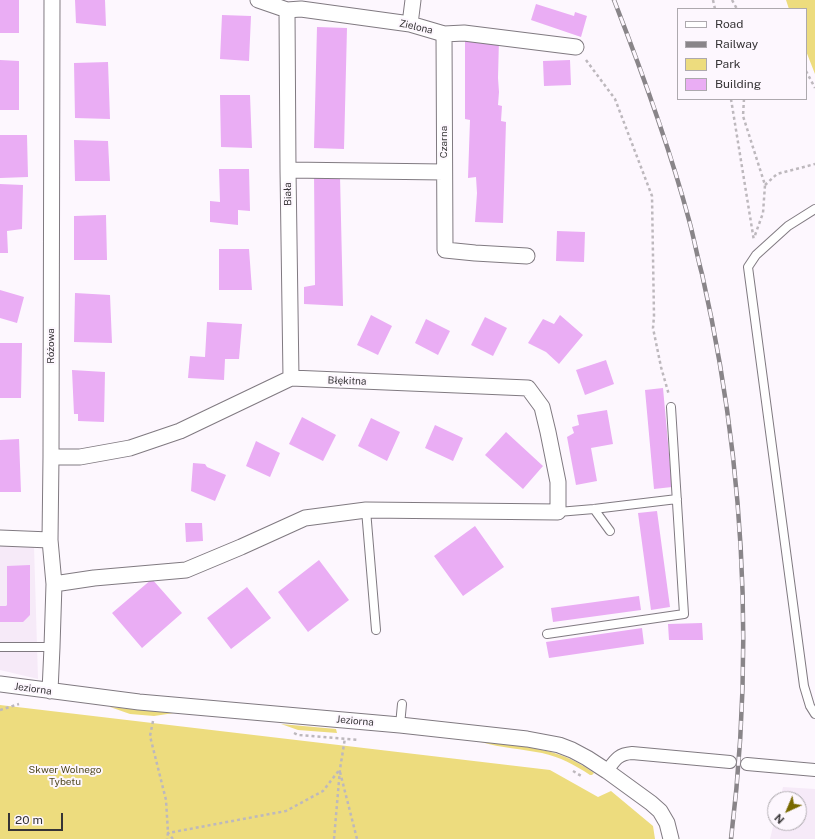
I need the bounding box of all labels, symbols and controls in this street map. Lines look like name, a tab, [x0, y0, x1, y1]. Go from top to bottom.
legend	[677, 8, 807, 100]
street label: Zielona	[398, 17, 434, 37]
text: Road	[715, 17, 743, 31]
text: Railway	[715, 37, 758, 51]
text: Park	[715, 57, 741, 71]
text: Building	[715, 77, 761, 91]
street label: Czarna	[438, 126, 450, 158]
street label: Biała	[282, 182, 294, 206]
street label: Różowa	[45, 328, 57, 364]
street label: Błękitna	[327, 374, 367, 388]
street label: Jeziorna	[14, 680, 52, 698]
street label: Jeziorna	[336, 713, 374, 729]
park label: Skwer Wolnego Tybetu	[29, 764, 101, 788]
north arrow	[767, 791, 807, 831]
scale bar	[10, 805, 65, 831]
text: N	[772, 812, 787, 826]
text: 20 m	[15, 813, 43, 827]

